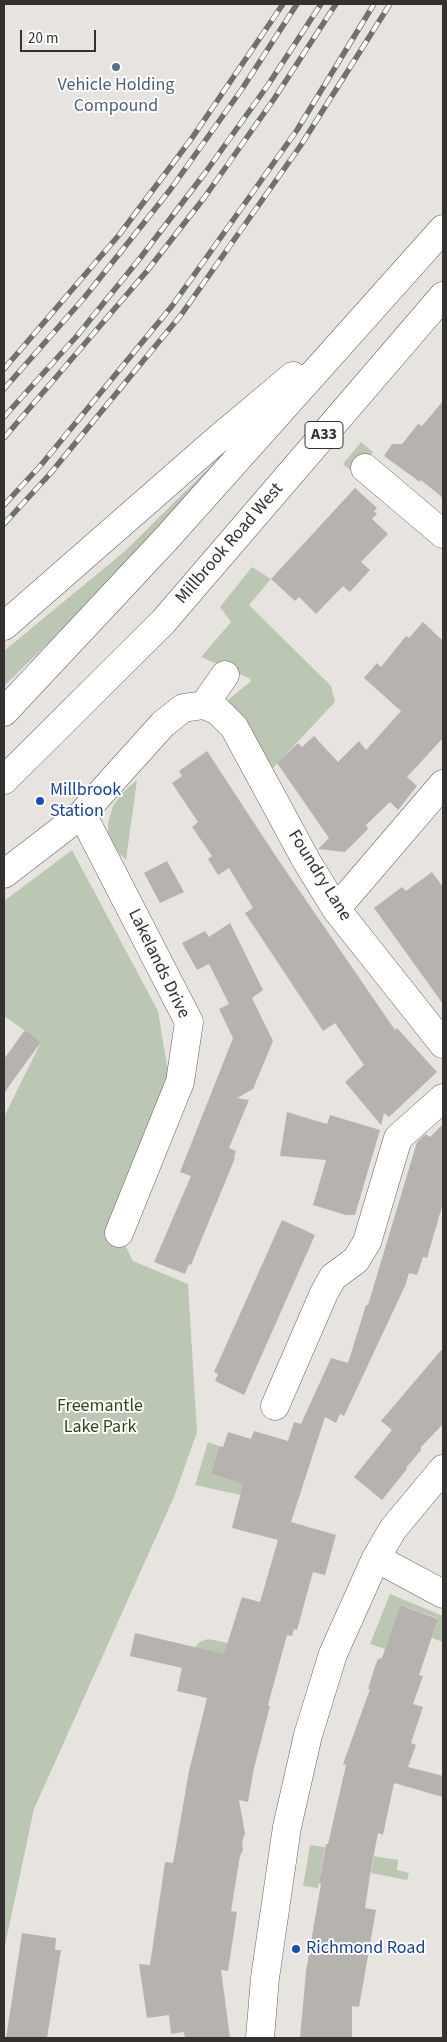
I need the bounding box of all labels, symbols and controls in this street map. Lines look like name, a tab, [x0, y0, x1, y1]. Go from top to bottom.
scale bar	[22, 20, 99, 52]
text: 20 m	[28, 28, 58, 49]
marker: Vehicle Holding Compound	[110, 61, 122, 73]
place label: Vehicle Holding Compound	[58, 75, 174, 118]
road number: A33	[305, 422, 343, 448]
street label: Millbrook Road West	[172, 479, 288, 609]
place label: Millbrook Station	[50, 780, 121, 822]
marker: Millbrook Station	[34, 795, 46, 807]
street label: Foundry Lane	[282, 826, 356, 926]
street label: Lakelands Drive	[122, 906, 194, 1022]
park label: Freemantle Lake Park	[57, 1396, 143, 1438]
place label: Richmond Road	[306, 1938, 425, 1960]
marker: Richmond Road	[290, 1943, 302, 1955]

